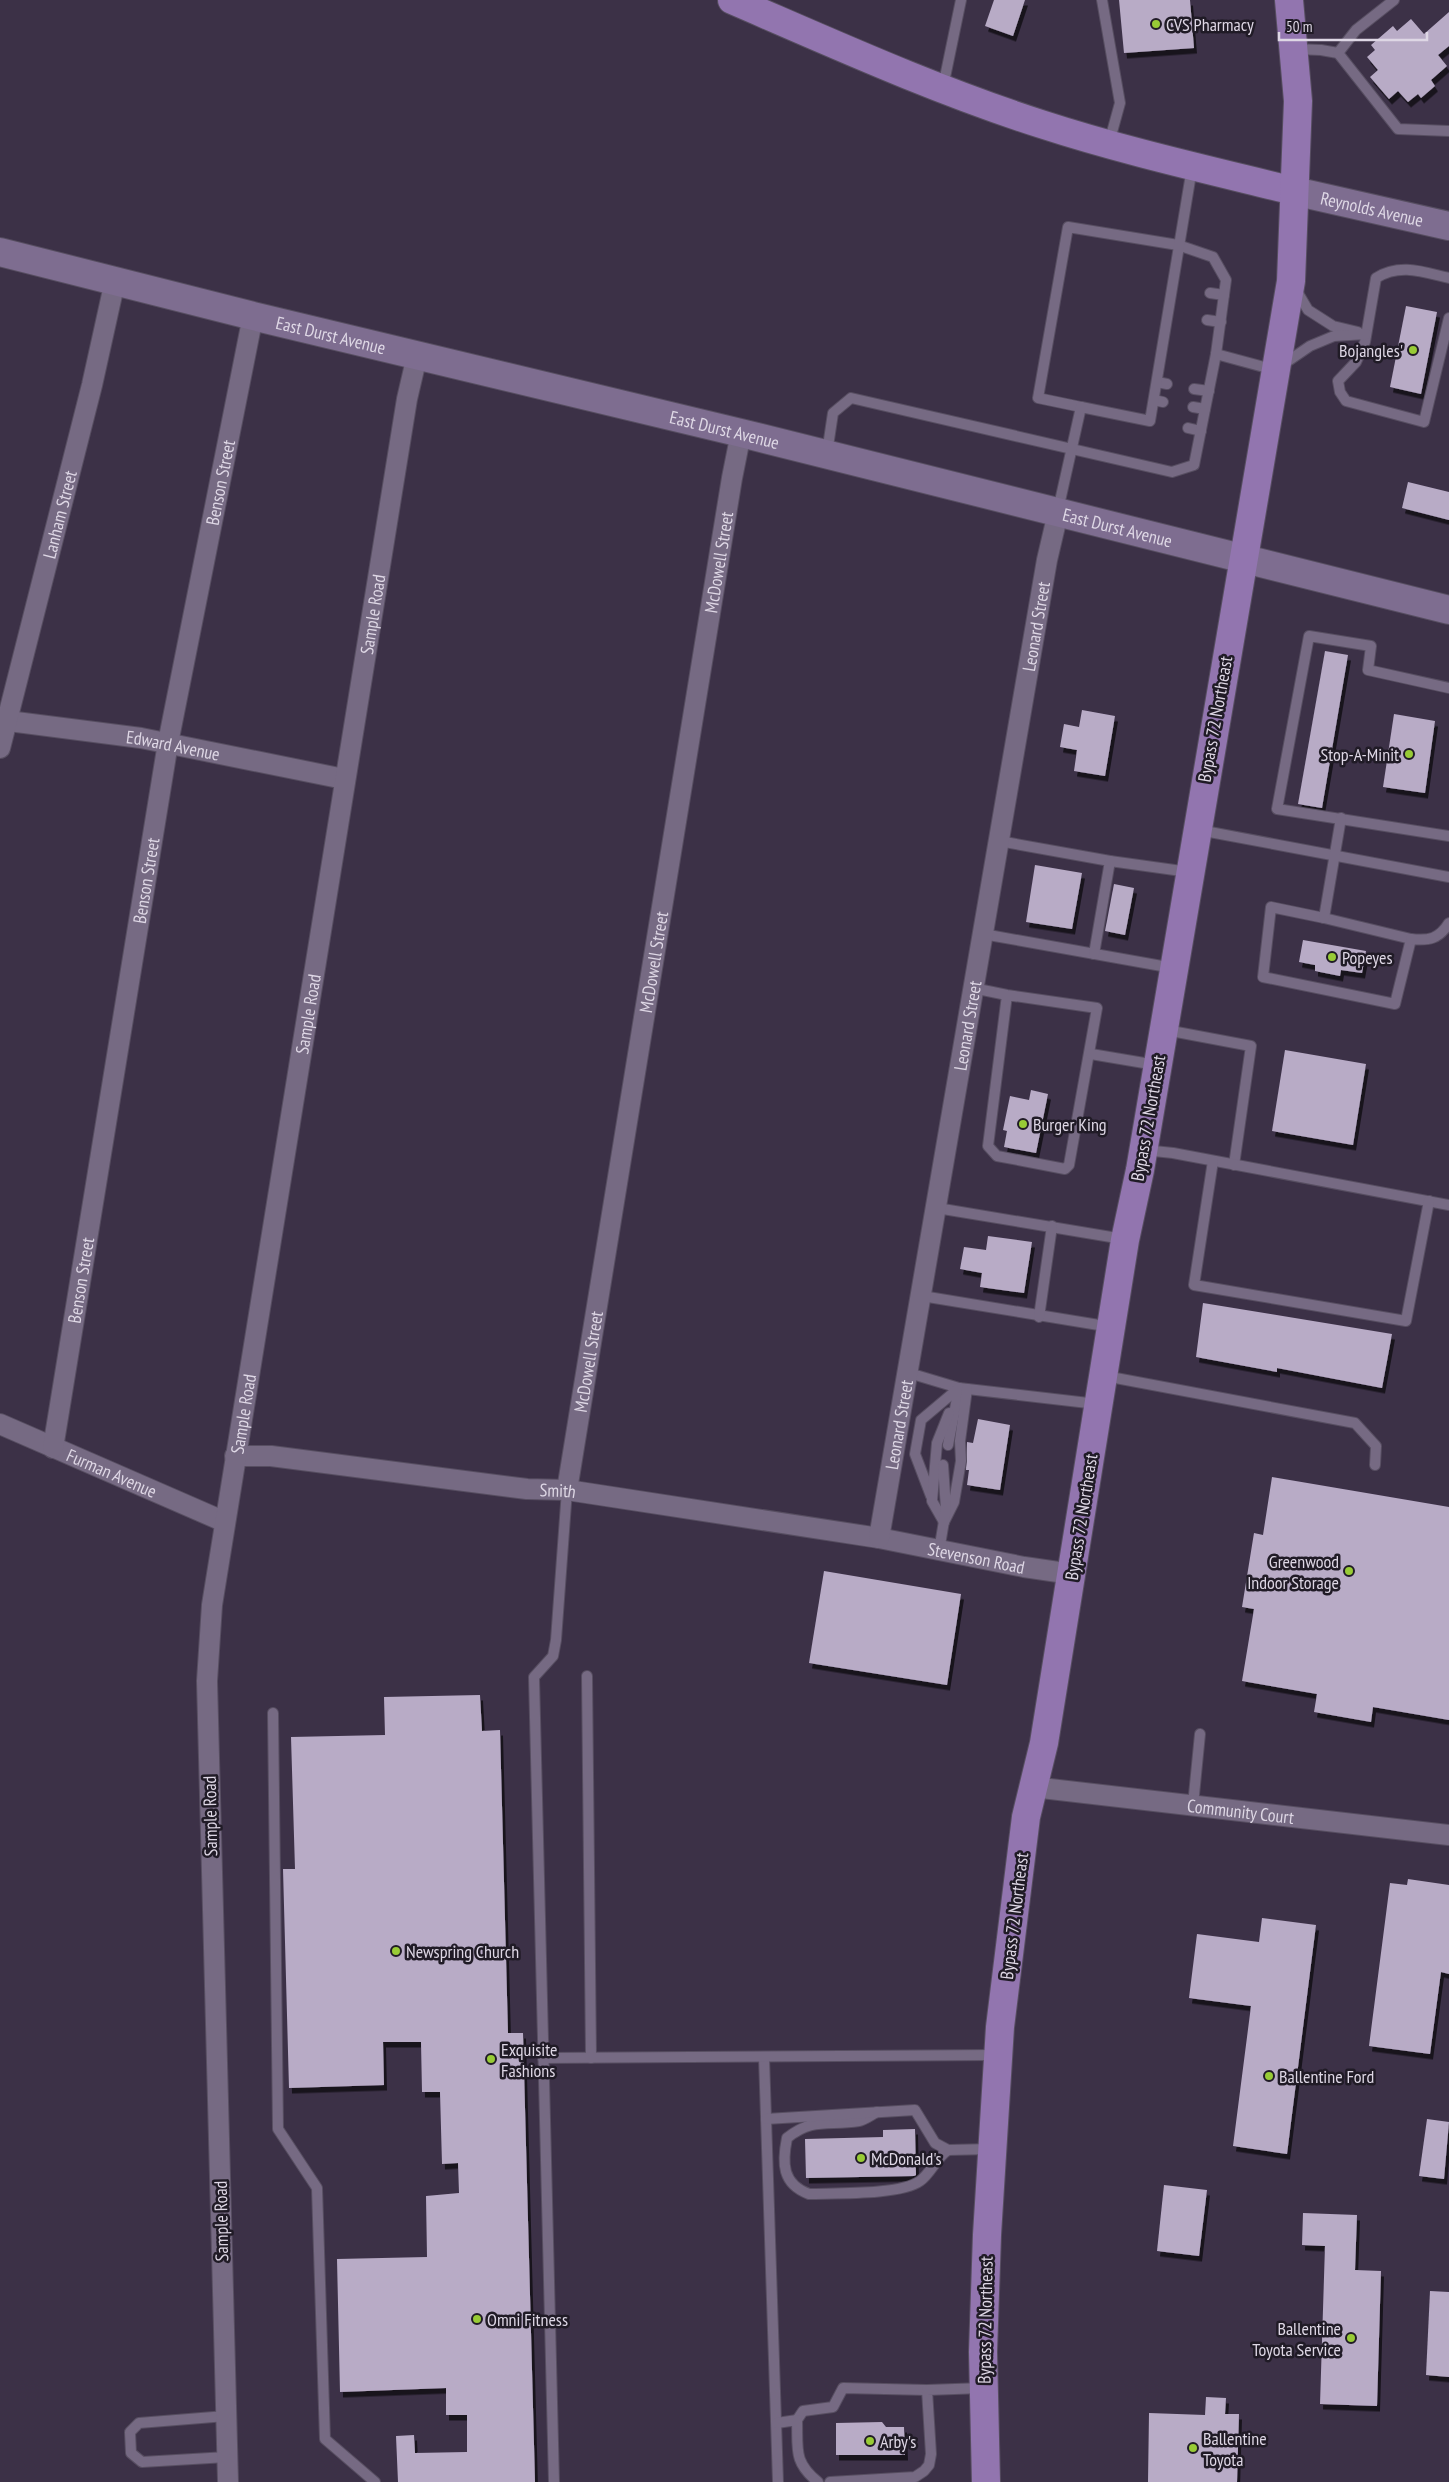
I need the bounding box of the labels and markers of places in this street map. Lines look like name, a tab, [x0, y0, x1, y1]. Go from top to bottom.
place label: CVS Pharmacy	[1166, 13, 1254, 36]
marker: CVS Pharmacy	[1150, 18, 1162, 30]
place label: Bojangles'	[1339, 339, 1403, 362]
marker: Bojangles'	[1407, 344, 1419, 356]
place label: Stop-A-Minit	[1320, 743, 1399, 766]
marker: Stop-A-Minit	[1403, 748, 1415, 760]
place label: Popeyes	[1342, 946, 1393, 969]
marker: Popeyes	[1326, 951, 1338, 963]
place label: Burger King	[1033, 1113, 1107, 1136]
marker: Burger King	[1017, 1118, 1029, 1130]
place label: Greenwood Indoor Storage	[1247, 1550, 1339, 1594]
marker: Greenwood Indoor Storage	[1343, 1565, 1355, 1577]
place label: Newspring Church	[406, 1940, 519, 1963]
marker: Newspring Church	[390, 1945, 402, 1957]
place label: Exquisite Fashions	[501, 2038, 558, 2082]
marker: Exquisite Fashions	[485, 2053, 497, 2065]
place label: Ballentine Ford	[1279, 2065, 1374, 2088]
marker: Ballentine Ford	[1263, 2070, 1275, 2082]
place label: McDonald's	[871, 2147, 942, 2170]
marker: McDonald's	[855, 2152, 867, 2164]
place label: Omni Fitness	[487, 2308, 568, 2331]
marker: Omni Fitness	[471, 2313, 483, 2325]
place label: Ballentine Toyota Service	[1252, 2317, 1341, 2361]
marker: Ballentine Toyota Service	[1345, 2332, 1357, 2344]
place label: Ballentine Toyota	[1203, 2427, 1267, 2471]
place label: Arby's	[880, 2430, 916, 2453]
marker: Arby's	[864, 2435, 876, 2447]
marker: Ballentine Toyota	[1187, 2442, 1199, 2454]

